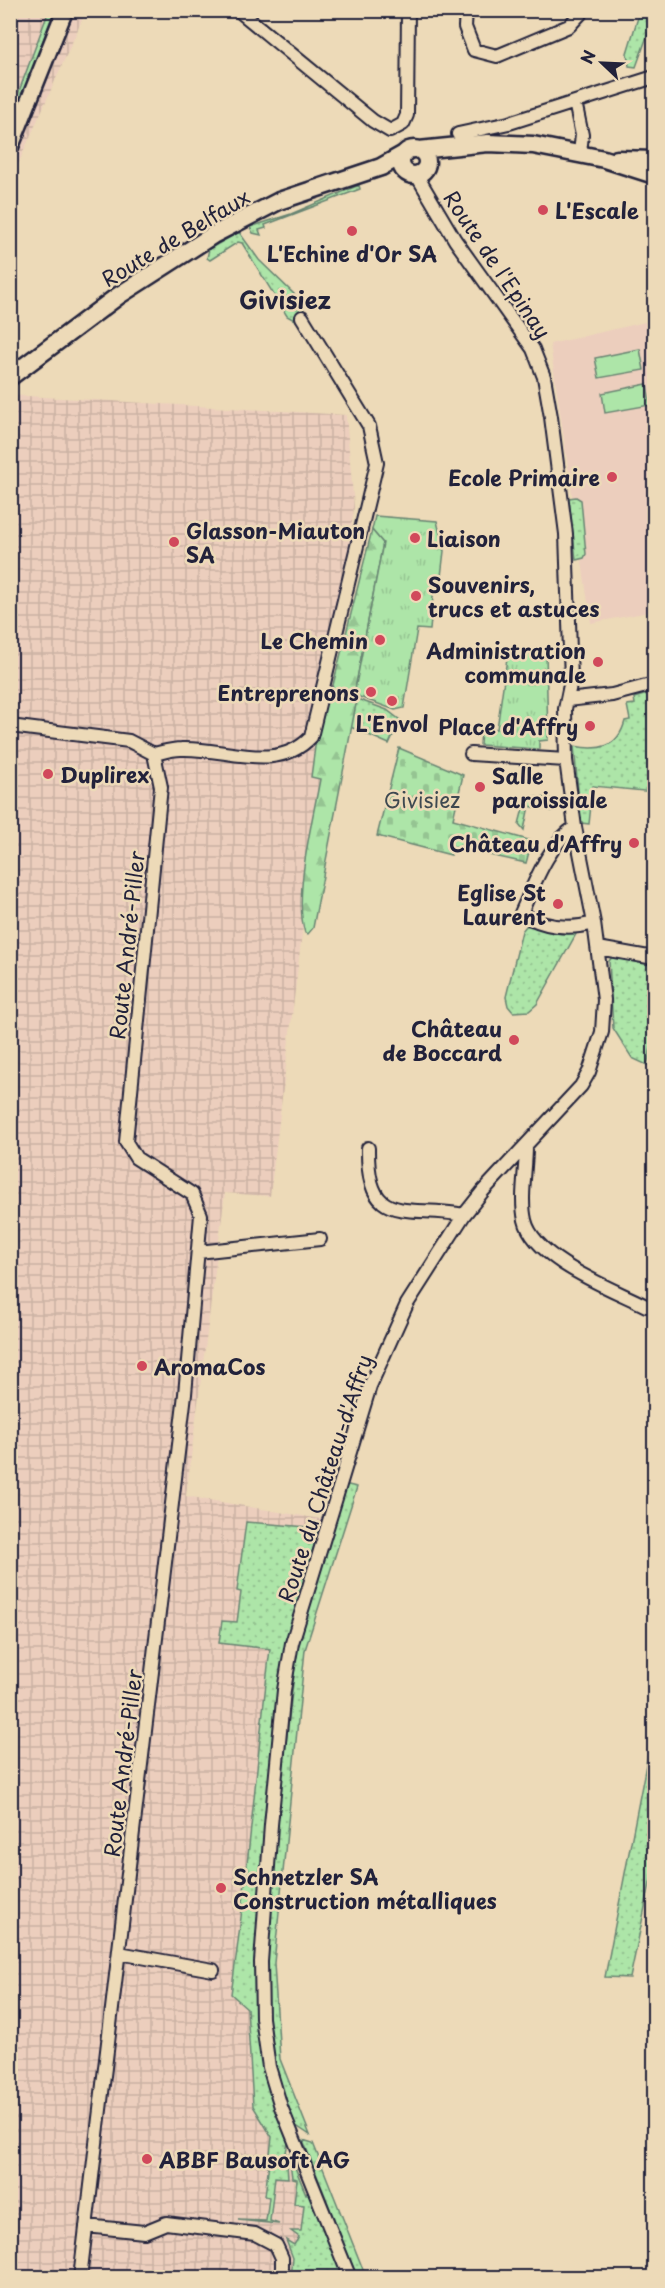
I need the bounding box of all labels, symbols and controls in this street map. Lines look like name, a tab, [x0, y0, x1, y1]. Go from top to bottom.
north arrow	[572, 33, 632, 93]
text: N	[574, 46, 601, 67]
street label: Route de Belfaux	[95, 180, 255, 294]
street label: Route de l'Epinay	[436, 183, 560, 345]
place label: L'Escale	[555, 194, 639, 226]
marker: L'Escale	[536, 203, 550, 217]
marker: L'Echine d'Or SA	[345, 224, 359, 238]
place label: L'Echine d'Or SA	[267, 237, 437, 269]
district label: Givisiez	[239, 281, 331, 317]
place label: Ecole Primaire	[448, 461, 600, 493]
marker: Ecole Primaire	[605, 470, 619, 484]
place label: Glasson-Miauton SA	[186, 514, 365, 570]
place label: Liaison	[427, 522, 501, 554]
marker: Liaison	[408, 531, 422, 545]
marker: Glasson-Miauton SA	[167, 535, 181, 549]
place label: Souvenirs, trucs et astuces	[428, 568, 599, 624]
marker: Souvenirs, trucs et astuces	[409, 589, 423, 603]
place label: Le Chemin	[260, 624, 368, 656]
marker: Le Chemin	[373, 633, 387, 647]
place label: Administration communale	[425, 634, 586, 690]
marker: Administration communale	[591, 655, 605, 669]
place label: Entreprenons	[218, 676, 359, 708]
marker: Entreprenons	[364, 685, 378, 699]
marker: L'Envol	[385, 694, 399, 708]
place label: L'Envol	[356, 707, 428, 739]
place label: Place d'Affry	[438, 710, 578, 742]
marker: Place d'Affry	[583, 719, 597, 733]
place label: Duplirex	[60, 758, 149, 790]
place label: Salle paroissiale	[492, 759, 608, 815]
marker: Duplirex	[41, 767, 55, 781]
marker: Salle paroissiale	[473, 780, 487, 794]
park label: Givisiez	[384, 783, 460, 815]
place label: Château d'Affry	[449, 827, 622, 859]
marker: Château d'Affry	[627, 836, 641, 850]
street label: Route André-Piller	[100, 849, 152, 1041]
place label: Eglise St Laurent	[457, 876, 546, 932]
marker: Eglise St Laurent	[551, 897, 565, 911]
place label: Château de Boccard	[383, 1012, 502, 1068]
marker: Château de Boccard	[507, 1033, 521, 1047]
place label: AromaCos	[154, 1350, 265, 1382]
street label: Route du Château-d'Affry	[269, 1350, 379, 1606]
marker: AromaCos	[135, 1359, 149, 1373]
street label: Route André-Piller	[95, 1667, 149, 1859]
place label: Schnetzler SA Construction métalliques	[233, 1860, 497, 1916]
marker: Schnetzler SA Construction métalliques	[214, 1881, 228, 1895]
place label: ABBF Bausoft AG	[158, 2143, 350, 2175]
marker: ABBF Bausoft AG	[140, 2152, 154, 2166]

